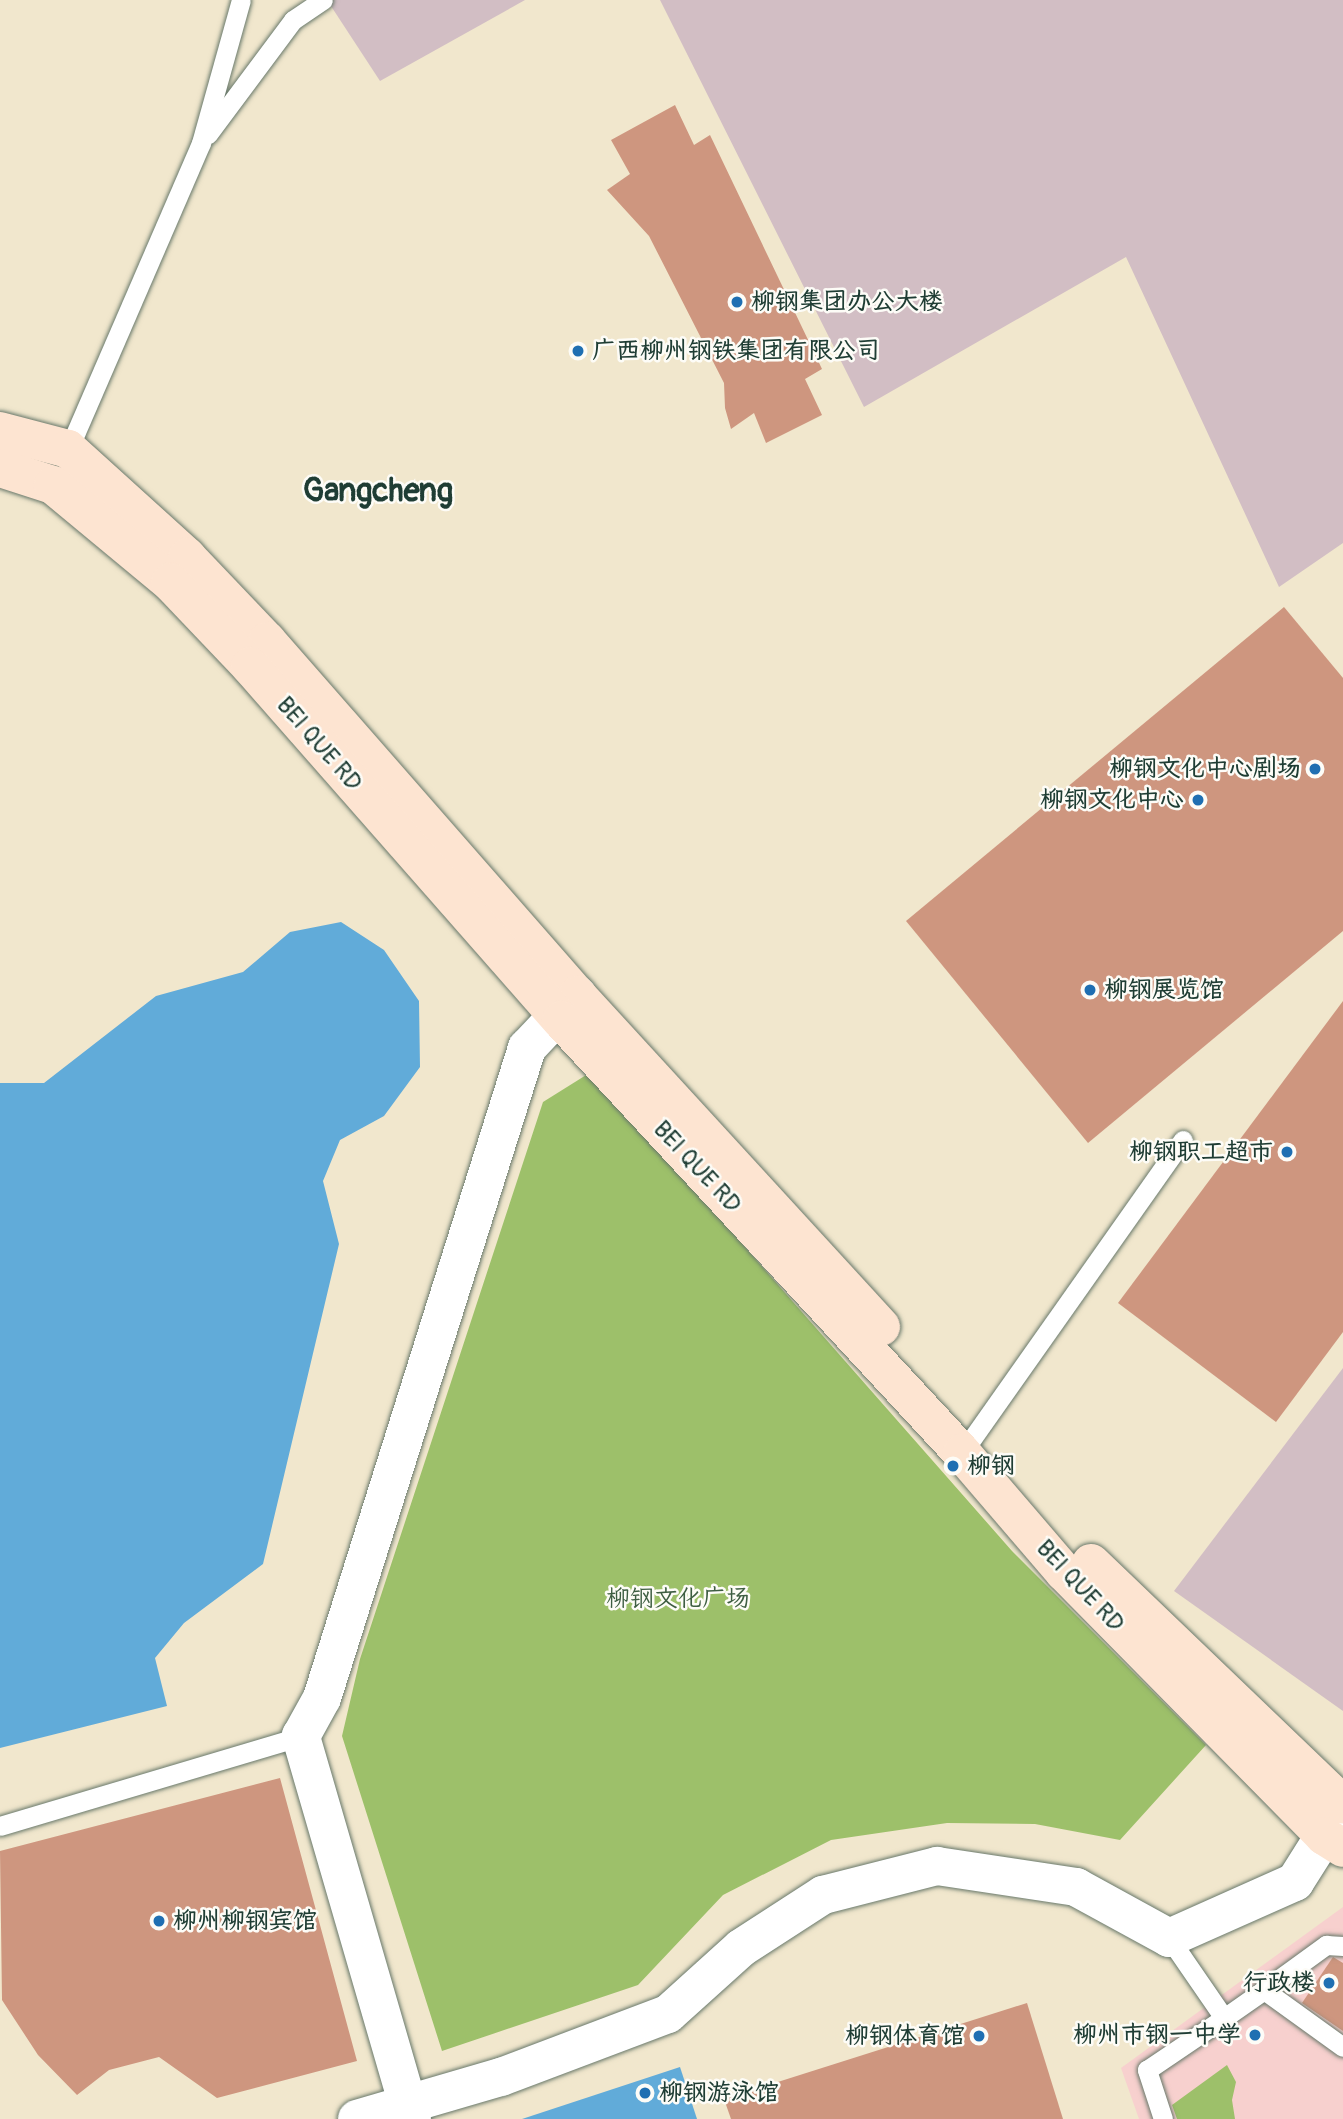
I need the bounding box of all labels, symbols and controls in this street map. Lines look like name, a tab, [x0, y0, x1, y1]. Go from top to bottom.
place label: 柳钢集团办公大楼	[751, 288, 943, 316]
marker: 柳钢集团办公大楼	[729, 294, 745, 310]
place label: 广西柳州钢铁集团有限公司	[592, 337, 880, 365]
marker: 广西柳州钢铁集团有限公司	[570, 343, 586, 359]
district label: Gangcheng	[303, 472, 453, 510]
street label: BEI QUE RD	[270, 691, 368, 797]
place label: 柳钢文化中心剧场	[1109, 755, 1301, 783]
marker: 柳钢文化中心剧场	[1307, 761, 1323, 777]
place label: 柳钢文化中心	[1040, 786, 1184, 814]
marker: 柳钢文化中心	[1190, 792, 1206, 808]
place label: 柳钢展览馆	[1104, 976, 1224, 1004]
marker: 柳钢展览馆	[1082, 982, 1098, 998]
street label: BEI QUE RD	[647, 1115, 747, 1219]
place label: 柳钢职工超市	[1129, 1138, 1273, 1166]
marker: 柳钢职工超市	[1279, 1144, 1295, 1160]
place label: 柳钢	[967, 1452, 1015, 1480]
marker: 柳钢	[945, 1458, 961, 1474]
street label: BEI QUE RD	[1030, 1534, 1130, 1638]
park label: 柳钢文化广场	[606, 1585, 750, 1613]
place label: 柳州柳钢宾馆	[173, 1907, 317, 1935]
marker: 柳州柳钢宾馆	[151, 1913, 167, 1929]
place label: 行政楼	[1243, 1969, 1315, 1997]
marker: 行政楼	[1321, 1975, 1337, 1991]
place label: 柳州市钢一中学	[1073, 2021, 1241, 2049]
place label: 柳钢体育馆	[845, 2022, 965, 2050]
marker: 柳州市钢一中学	[1247, 2027, 1263, 2043]
marker: 柳钢体育馆	[971, 2028, 987, 2044]
place label: 柳钢游泳馆	[659, 2079, 779, 2107]
marker: 柳钢游泳馆	[637, 2085, 653, 2101]

